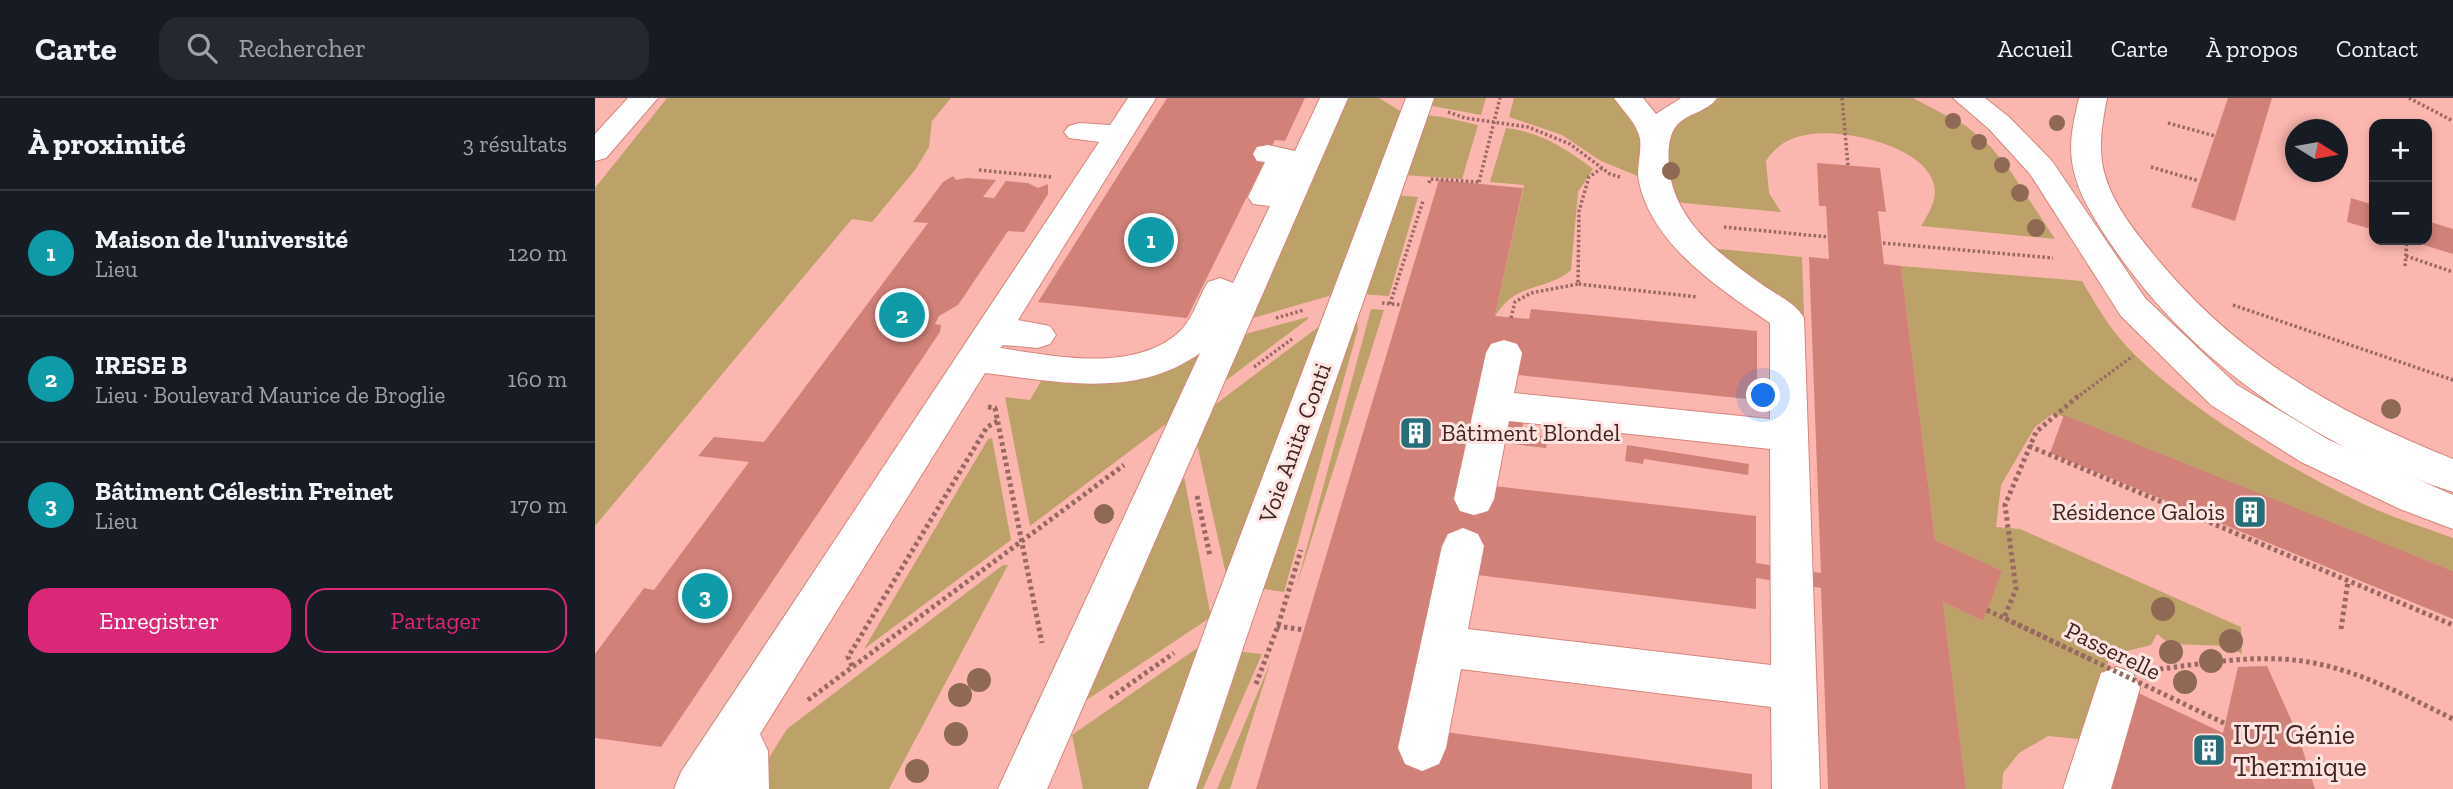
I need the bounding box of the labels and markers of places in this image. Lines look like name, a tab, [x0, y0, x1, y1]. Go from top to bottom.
pin: 1	[1128, 214, 1174, 266]
pin: 2	[879, 289, 925, 341]
building icon: Bâtiment Blondel	[1397, 414, 1435, 452]
place label: Bâtiment Blondel	[1441, 418, 1620, 447]
building icon: Résidence Galois	[2231, 493, 2269, 531]
place label: Résidence Galois	[2052, 497, 2225, 526]
pin: 3	[682, 570, 728, 622]
place label: IUT Génie Thermique	[2233, 718, 2367, 783]
building icon: IUT Génie Thermique	[2190, 731, 2228, 769]

